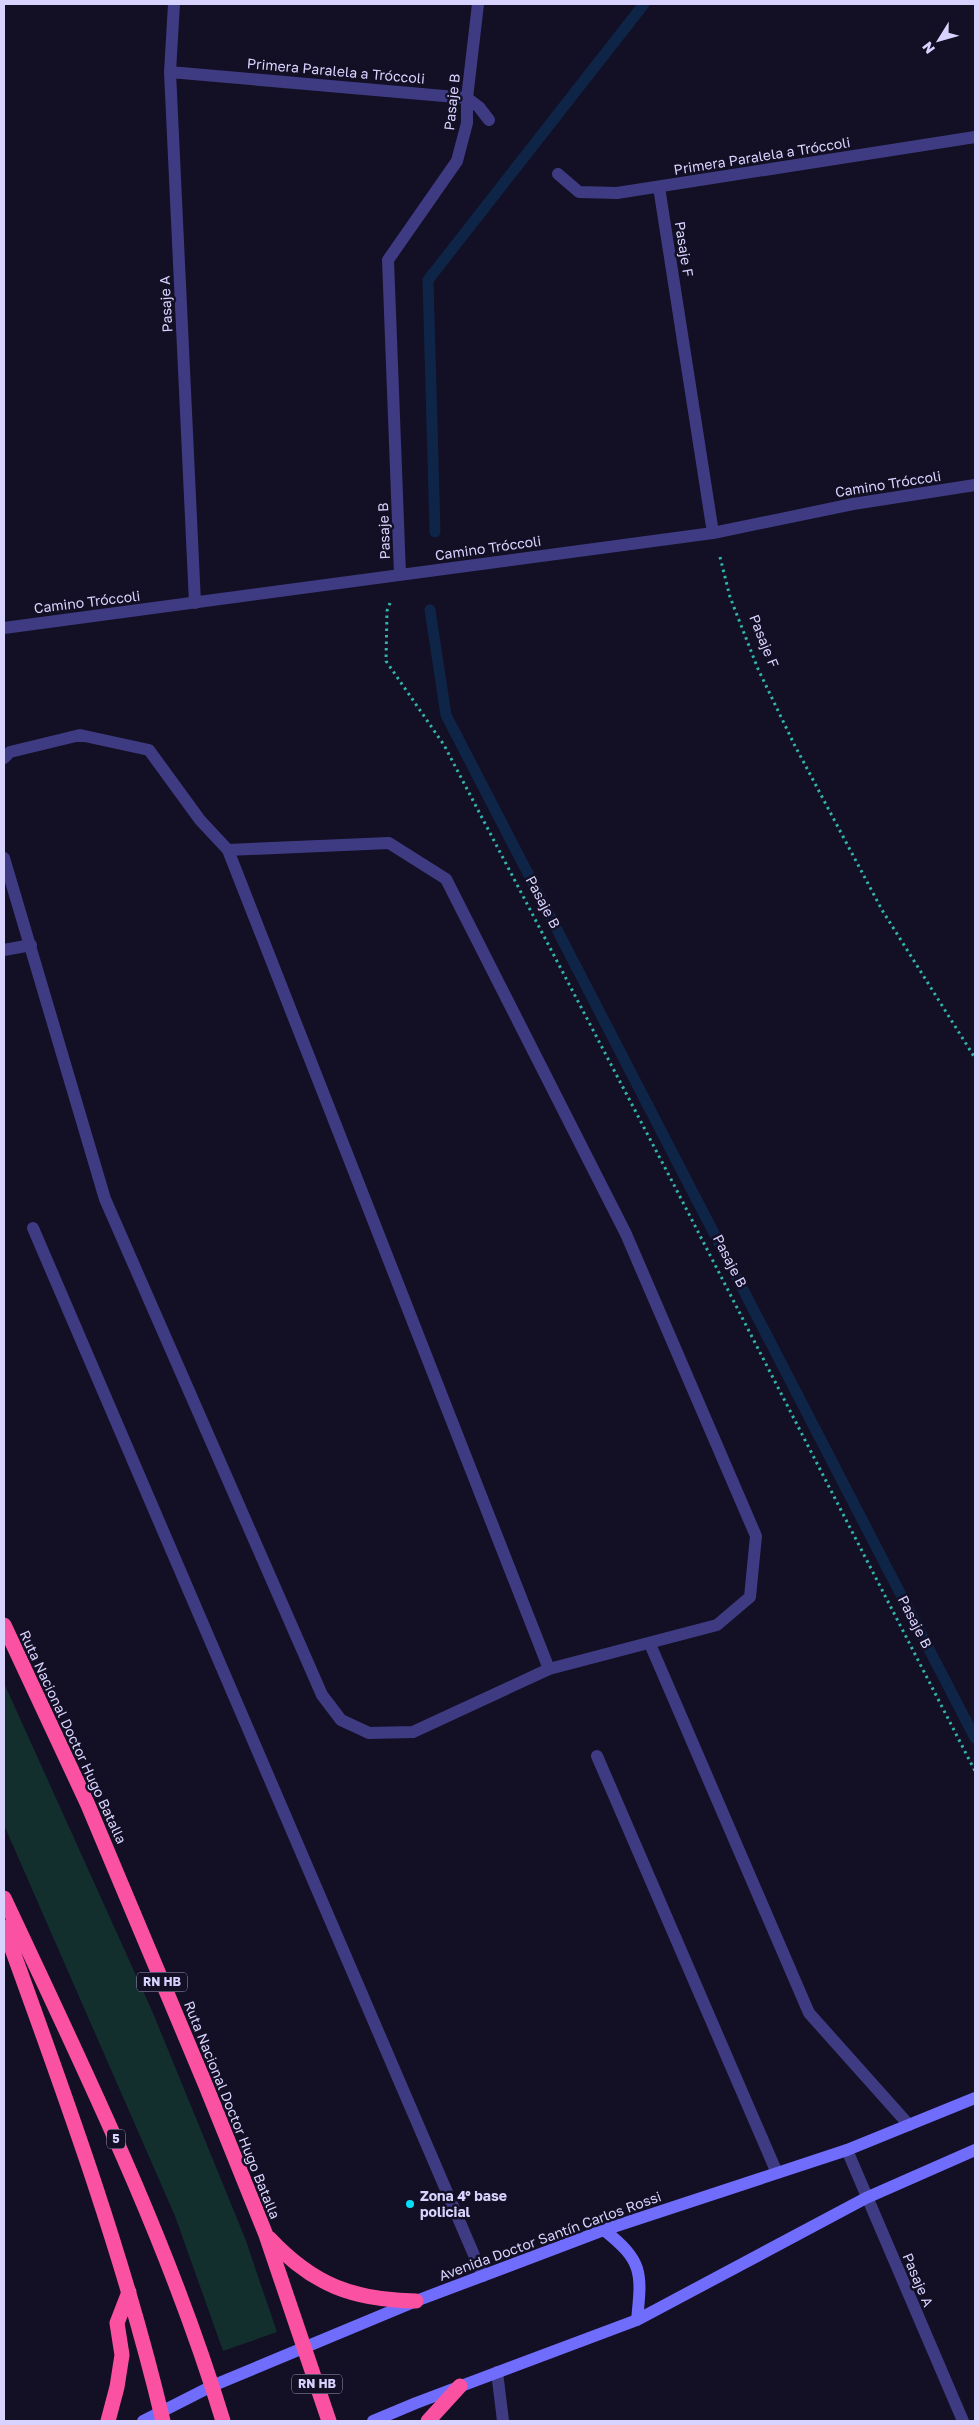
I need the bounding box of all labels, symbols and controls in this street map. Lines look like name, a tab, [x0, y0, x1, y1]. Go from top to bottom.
north arrow	[914, 15, 964, 65]
text: N	[918, 39, 938, 57]
street label: Primera Paralela a Tróccoli	[246, 54, 426, 87]
street label: Pasaje B	[440, 73, 463, 131]
street label: Primera Paralela a Tróccoli	[672, 133, 851, 178]
street label: Pasaje F	[672, 220, 697, 278]
street label: Pasaje A	[155, 274, 175, 333]
street label: Camino Tróccoli	[834, 467, 942, 500]
street label: Pasaje B	[374, 502, 393, 560]
street label: Camino Tróccoli	[434, 532, 542, 563]
street label: Camino Tróccoli	[33, 587, 141, 616]
street label: Pasaje F	[746, 612, 783, 670]
street label: Pasaje B	[523, 873, 564, 931]
street label: Pasaje B	[710, 1232, 751, 1290]
street label: Pasaje B	[895, 1593, 936, 1651]
street label: Ruta Nacional Doctor Hugo Batalla	[16, 1627, 130, 1846]
road number: RN HB	[137, 1972, 187, 1991]
street label: Ruta Nacional Doctor Hugo Batalla	[181, 1998, 284, 2221]
road number: 5	[107, 2130, 125, 2148]
place label: Zona 4° base policial	[420, 2187, 507, 2220]
street label: Avenida Doctor Santín Carlos Rossi	[436, 2187, 663, 2284]
marker: Zona 4° base policial	[404, 2198, 416, 2210]
street label: Pasaje A	[899, 2250, 938, 2310]
road number: RN HB	[292, 2374, 342, 2394]

